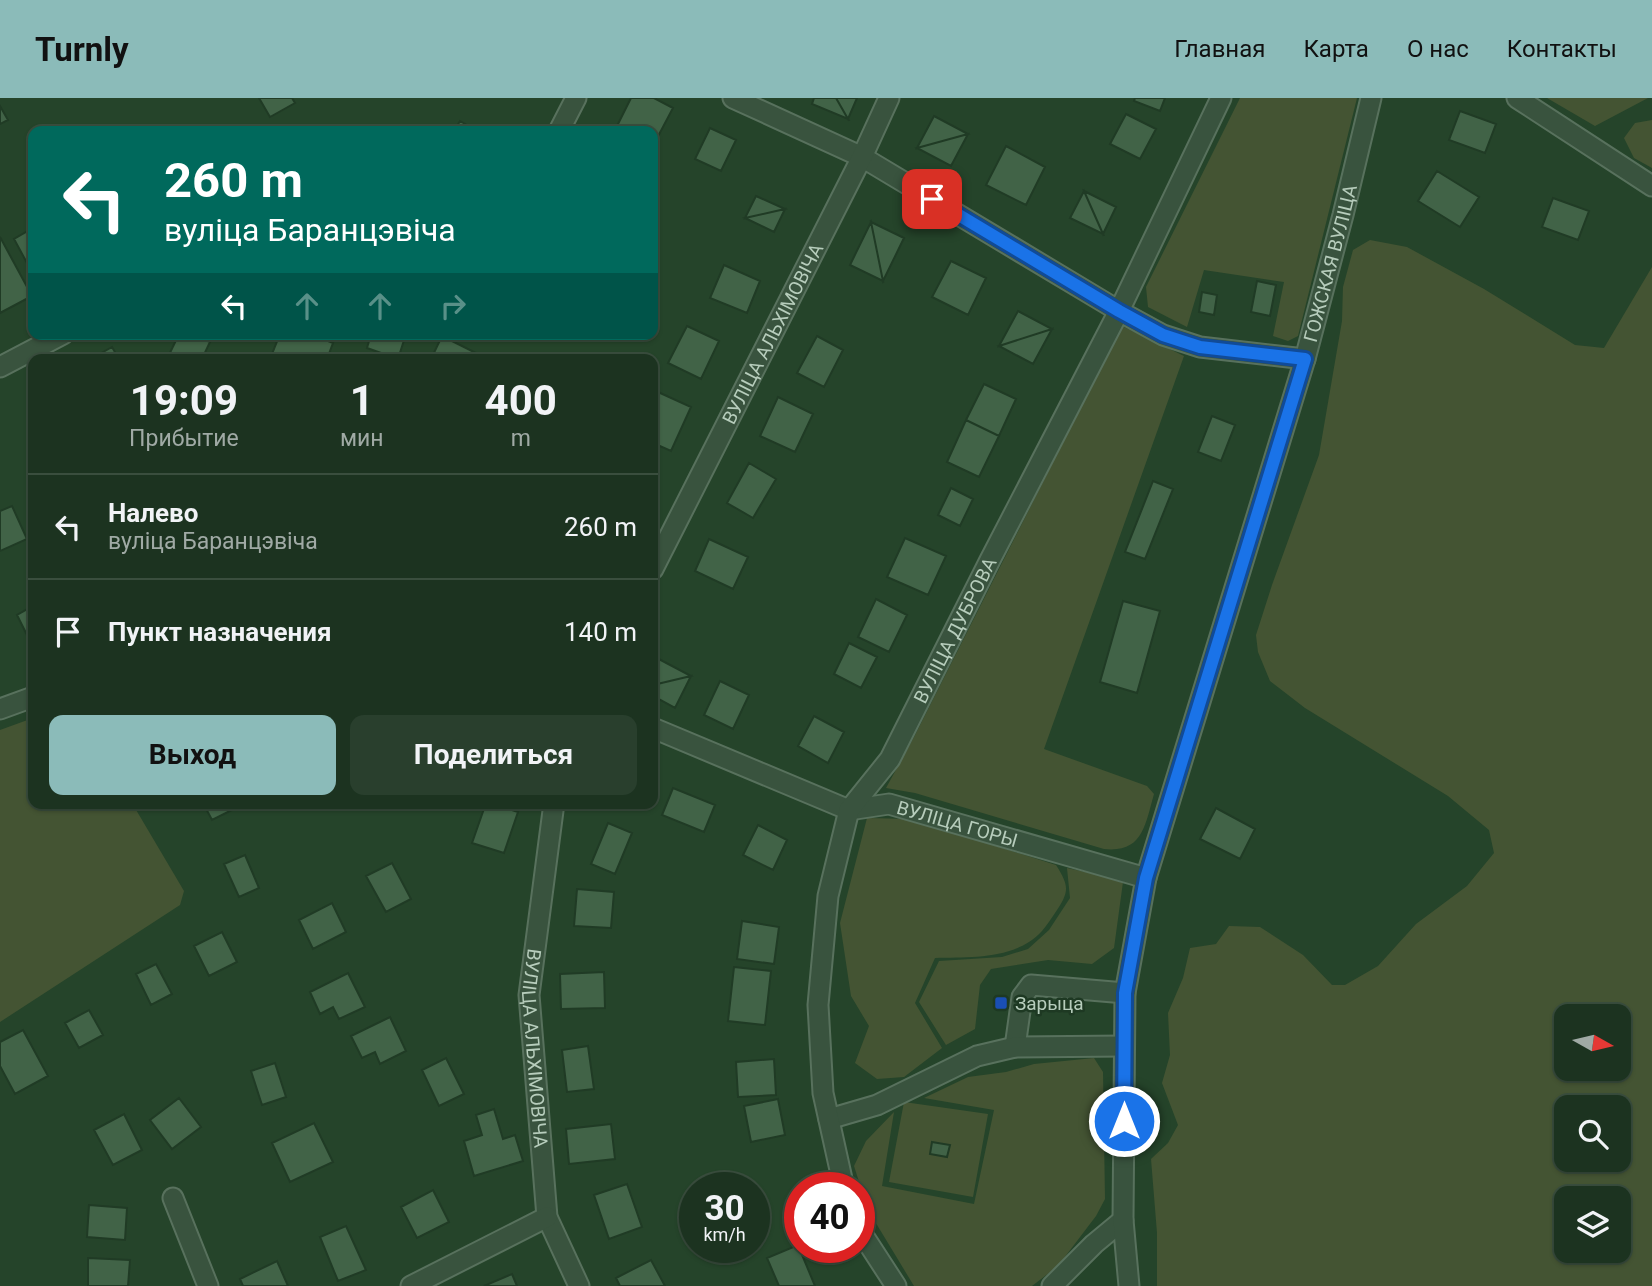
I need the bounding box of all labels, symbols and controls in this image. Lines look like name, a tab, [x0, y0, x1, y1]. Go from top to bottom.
text: Turnly	[35, 30, 129, 69]
text: Главная	[1174, 35, 1265, 63]
text: Карта	[1303, 35, 1369, 63]
text: О нас	[1407, 35, 1469, 63]
text: Контакты	[1507, 35, 1617, 63]
text: 260 m	[164, 152, 303, 209]
icon: left	[49, 154, 140, 245]
pin	[902, 169, 962, 229]
icon: arrive	[913, 180, 951, 218]
street label: ГОЖСКАЯ ВУЛІЦА	[1299, 182, 1362, 345]
text: вуліца Баранцэвіча	[164, 211, 456, 249]
street label: ВУЛІЦА АЛЬХІМОВІЧА	[717, 239, 829, 428]
icon: left	[215, 287, 253, 325]
icon: ahead	[288, 287, 326, 325]
icon: ahead	[361, 287, 399, 325]
icon: right	[434, 287, 472, 325]
text: 19:09	[130, 376, 238, 425]
text: 1	[350, 376, 374, 425]
text: 400	[485, 376, 557, 425]
text: Прибытие	[129, 425, 239, 452]
text: мин	[340, 425, 384, 452]
text: m	[511, 425, 531, 452]
text: Налево	[108, 498, 198, 528]
icon: left	[49, 508, 87, 546]
text: 260 m	[564, 512, 637, 542]
text: вуліца Баранцэвіча	[108, 528, 318, 555]
street label: ВУЛІЦА ДУБРОВА	[909, 553, 1002, 707]
icon: arrive	[49, 613, 87, 651]
text: Пункт назначения	[108, 617, 332, 647]
text: 140 m	[564, 617, 637, 647]
button: Выход	[49, 715, 336, 795]
button: Поделиться	[350, 715, 637, 795]
street label: ВУЛІЦА ГОРЫ	[894, 796, 1020, 852]
street label: ВУЛІЦА АЛЬХІМОВІЧА	[517, 947, 552, 1149]
place label: Зарыца	[1015, 992, 1084, 1015]
marker: Зарыца	[993, 995, 1009, 1011]
north arrow	[1554, 1004, 1631, 1082]
map controls	[1554, 1004, 1631, 1263]
position arrow	[1087, 1084, 1161, 1158]
button: search	[1554, 1095, 1631, 1172]
speed limit sign: 40	[784, 1172, 875, 1263]
button: layers	[1554, 1186, 1631, 1263]
text: 30	[704, 1188, 745, 1229]
text: km/h	[703, 1224, 746, 1245]

